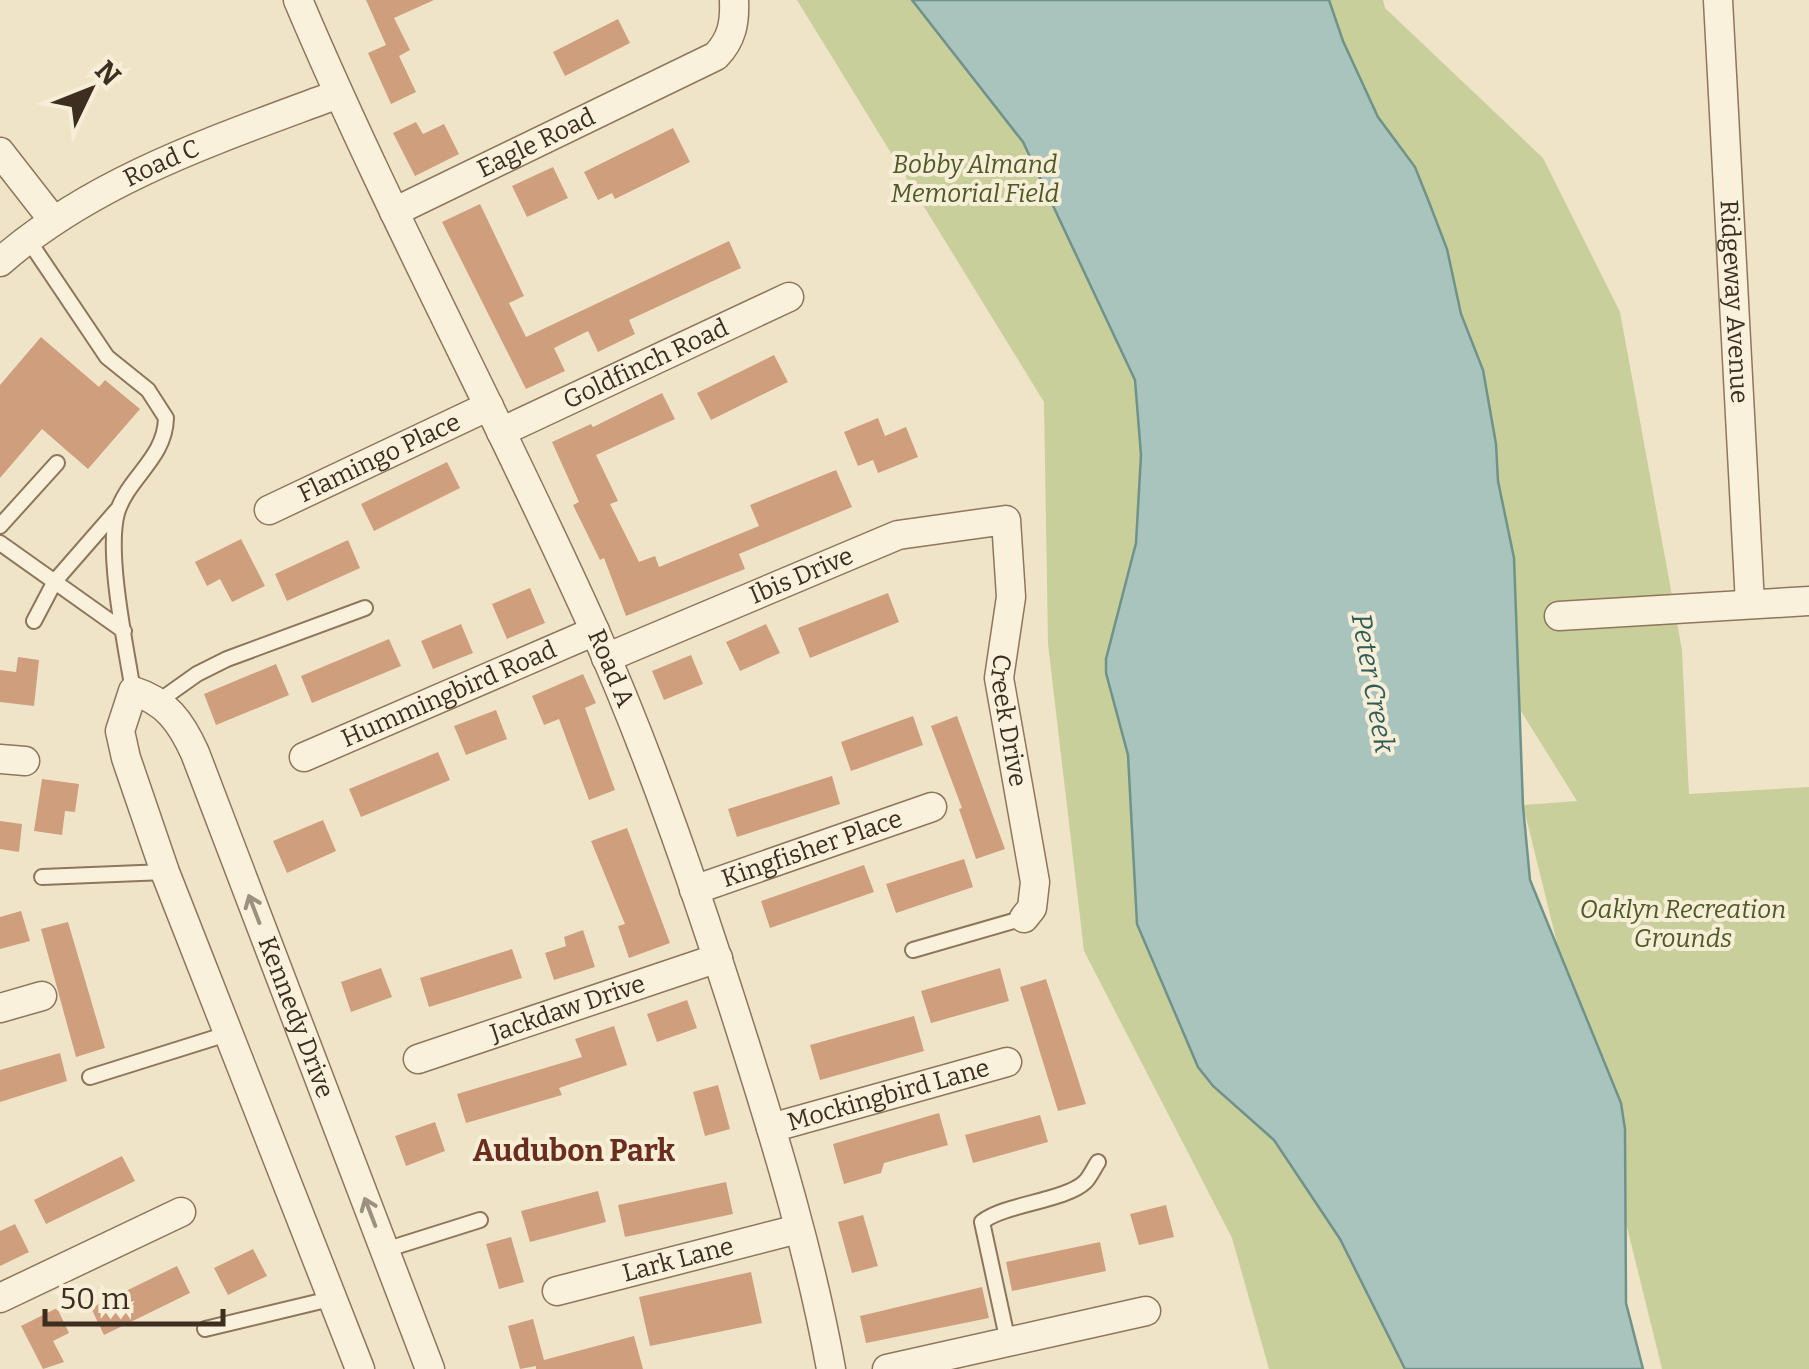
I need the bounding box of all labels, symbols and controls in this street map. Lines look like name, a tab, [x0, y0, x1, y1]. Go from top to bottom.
north arrow	[40, 40, 140, 140]
text: N	[88, 54, 127, 92]
street label: Eagle Road	[472, 102, 600, 184]
street label: Road C	[119, 133, 204, 193]
park label: Bobby Almand Memorial Field	[891, 150, 1060, 209]
street label: Ridgeway Avenue	[1714, 199, 1754, 404]
street label: Goldfinch Road	[559, 312, 733, 416]
street label: Flamingo Place	[293, 407, 465, 509]
street label: Ibis Drive	[745, 541, 858, 611]
water label: Peter Creek	[1345, 611, 1402, 756]
street label: Road A	[581, 625, 641, 712]
street label: Hummingbird Road	[337, 634, 561, 754]
street label: Creek Drive	[984, 652, 1033, 789]
street label: Kingfisher Place	[718, 804, 906, 894]
one-way arrow	[244, 894, 262, 925]
park label: Oaklyn Recreation Grounds	[1580, 895, 1786, 954]
street label: Kennedy Drive	[252, 933, 340, 1102]
street label: Jackdaw Drive	[486, 969, 649, 1049]
street label: Mockingbird Lane	[784, 1053, 993, 1138]
district label: Audubon Park	[473, 1133, 675, 1169]
one-way arrow	[360, 1198, 378, 1228]
street label: Lark Lane	[619, 1231, 737, 1289]
scale bar	[45, 1264, 222, 1326]
text: 50 m	[60, 1281, 130, 1317]

